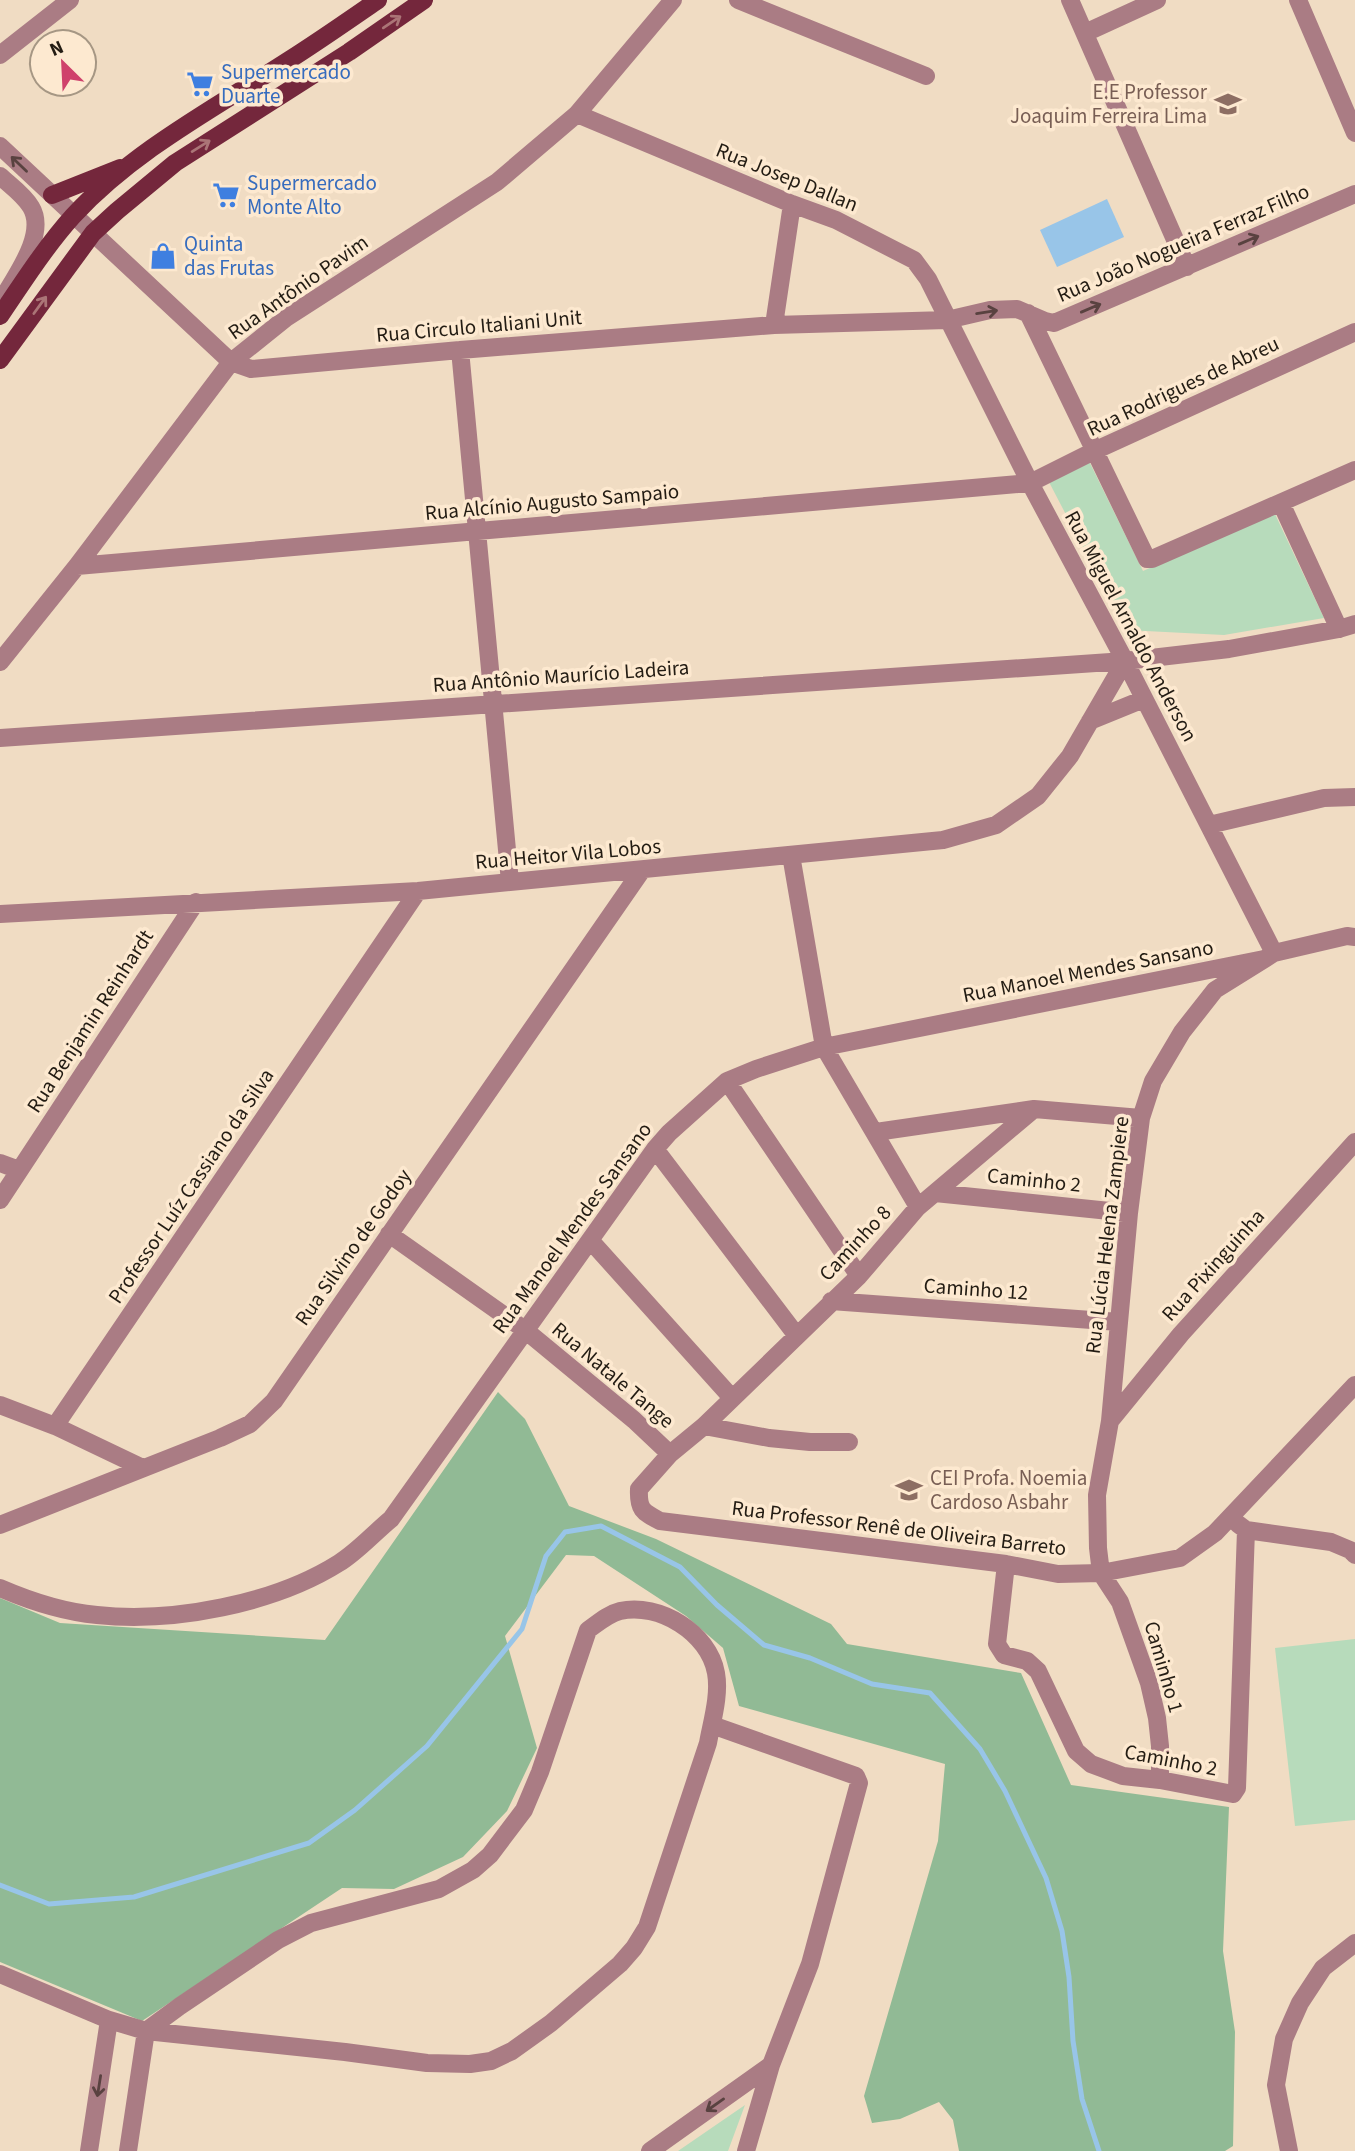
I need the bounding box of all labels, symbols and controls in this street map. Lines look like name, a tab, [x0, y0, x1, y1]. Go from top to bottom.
one-way arrow	[382, 15, 401, 29]
north arrow	[28, 28, 98, 98]
text: N	[45, 34, 68, 64]
place label: Supermercado Duarte	[221, 57, 351, 111]
supermarket icon: Supermercado Duarte	[185, 69, 215, 99]
place label: E.E Professor Joaquim Ferreira Lima	[1010, 77, 1208, 131]
school or university icon: E.E Professor Joaquim Ferreira Lima	[1213, 89, 1243, 119]
street label: Rua Josep Dallan	[711, 135, 863, 219]
one-way arrow	[191, 139, 210, 154]
one-way arrow	[11, 155, 28, 172]
place label: Supermercado Monte Alto	[247, 168, 377, 222]
street label: Rua João Nogueira Ferraz Filho	[1052, 176, 1314, 310]
supermarket icon: Supermercado Monte Alto	[211, 180, 241, 210]
street label: Rua Antônio Pavim	[222, 227, 374, 347]
place label: Quinta das Frutas	[184, 229, 274, 283]
one-way arrow	[1238, 233, 1260, 246]
shop icon: Quinta das Frutas	[148, 241, 178, 271]
one-way arrow	[33, 296, 48, 315]
one-way arrow	[1080, 301, 1101, 314]
street label: Rua Circulo Italiani Unit	[375, 302, 583, 350]
one-way arrow	[975, 305, 998, 318]
street label: Rua Rodrigues de Abreu	[1082, 328, 1284, 444]
street label: Rua Alcínio Augusto Sampaio	[424, 476, 680, 528]
street label: Rua Miguel Arnaldo Anderson	[1057, 505, 1205, 747]
street label: Rua Antônio Maurício Ladeira	[432, 652, 690, 700]
street label: Rua Heitor Vila Lobos	[474, 831, 662, 877]
street label: Rua Benjamin Reinhardt	[19, 923, 161, 1119]
street label: Rua Manoel Mendes Sansano	[960, 932, 1216, 1010]
street label: Professor Luíz Cassiano da Silva	[101, 1062, 281, 1310]
street label: Rua Lúcia Helena Zampiere	[1078, 1115, 1136, 1355]
street label: Rua Manoel Mendes Sansano	[485, 1116, 659, 1340]
street label: Caminho 2	[986, 1160, 1082, 1200]
street label: Rua Silvino de Godoy	[288, 1162, 419, 1332]
street label: Caminho 8	[812, 1198, 898, 1288]
street label: Rua Pixinguinha	[1154, 1202, 1272, 1328]
street label: Caminho 12	[923, 1270, 1029, 1308]
street label: Rua Natale Tange	[545, 1315, 681, 1435]
place label: CEI Profa. Noemia Cardoso Asbahr	[930, 1463, 1087, 1517]
school or university icon: CEI Profa. Noemia Cardoso Asbahr	[894, 1475, 924, 1505]
street label: Rua Professor Renê de Oliveira Barreto	[730, 1493, 1068, 1563]
street label: Caminho 1	[1137, 1618, 1191, 1716]
street label: Caminho 2	[1122, 1736, 1220, 1784]
one-way arrow	[92, 2074, 105, 2097]
one-way arrow	[706, 2098, 725, 2112]

